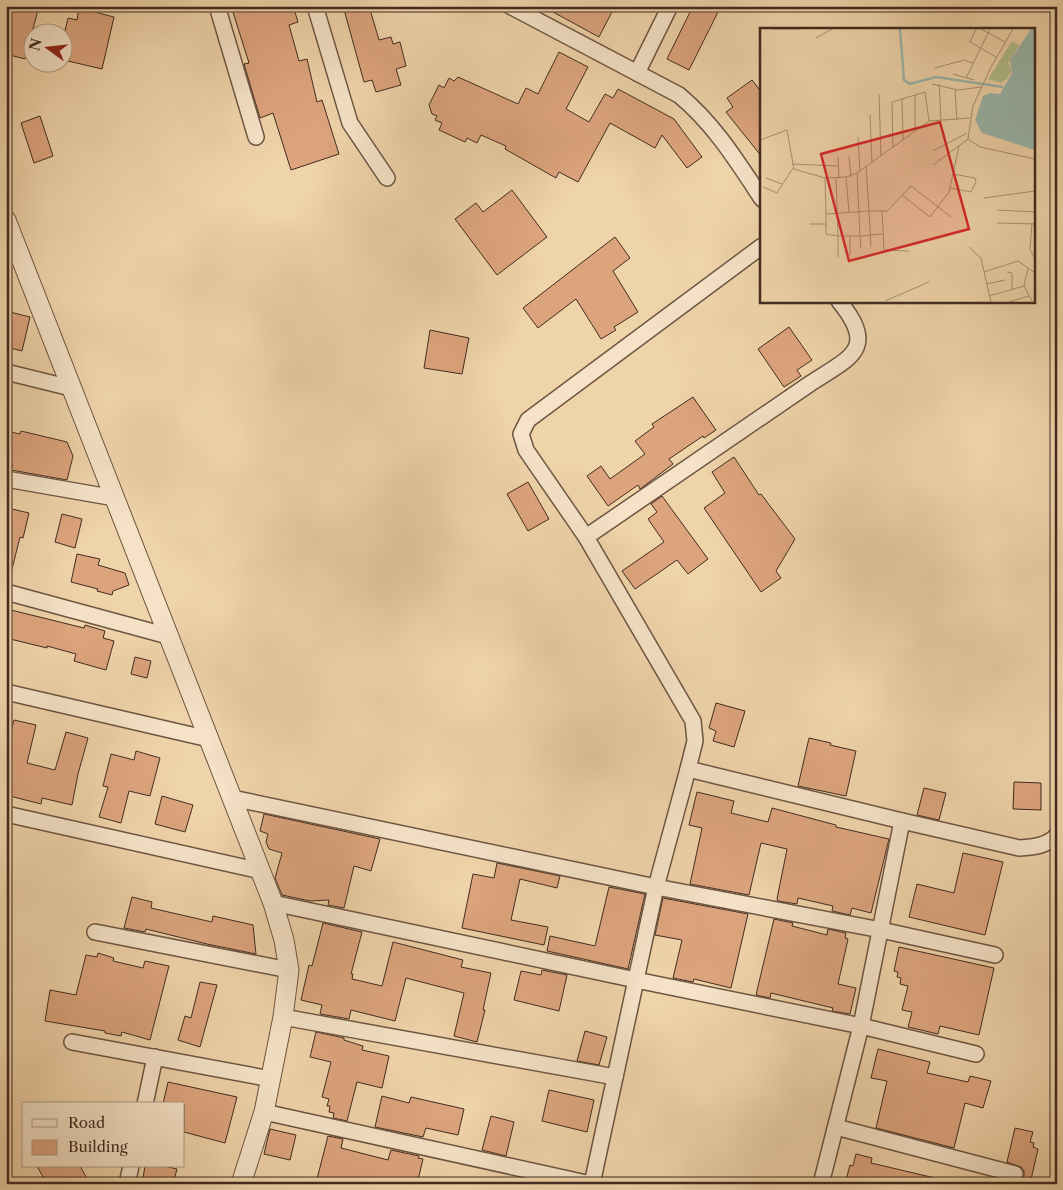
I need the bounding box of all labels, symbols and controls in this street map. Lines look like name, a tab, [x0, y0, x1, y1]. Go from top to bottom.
north arrow	[22, 22, 72, 72]
inset map	[760, 28, 1036, 302]
text: N	[25, 36, 46, 53]
legend	[22, 1102, 185, 1168]
text: Road	[68, 1113, 105, 1132]
text: Building	[68, 1137, 128, 1156]

